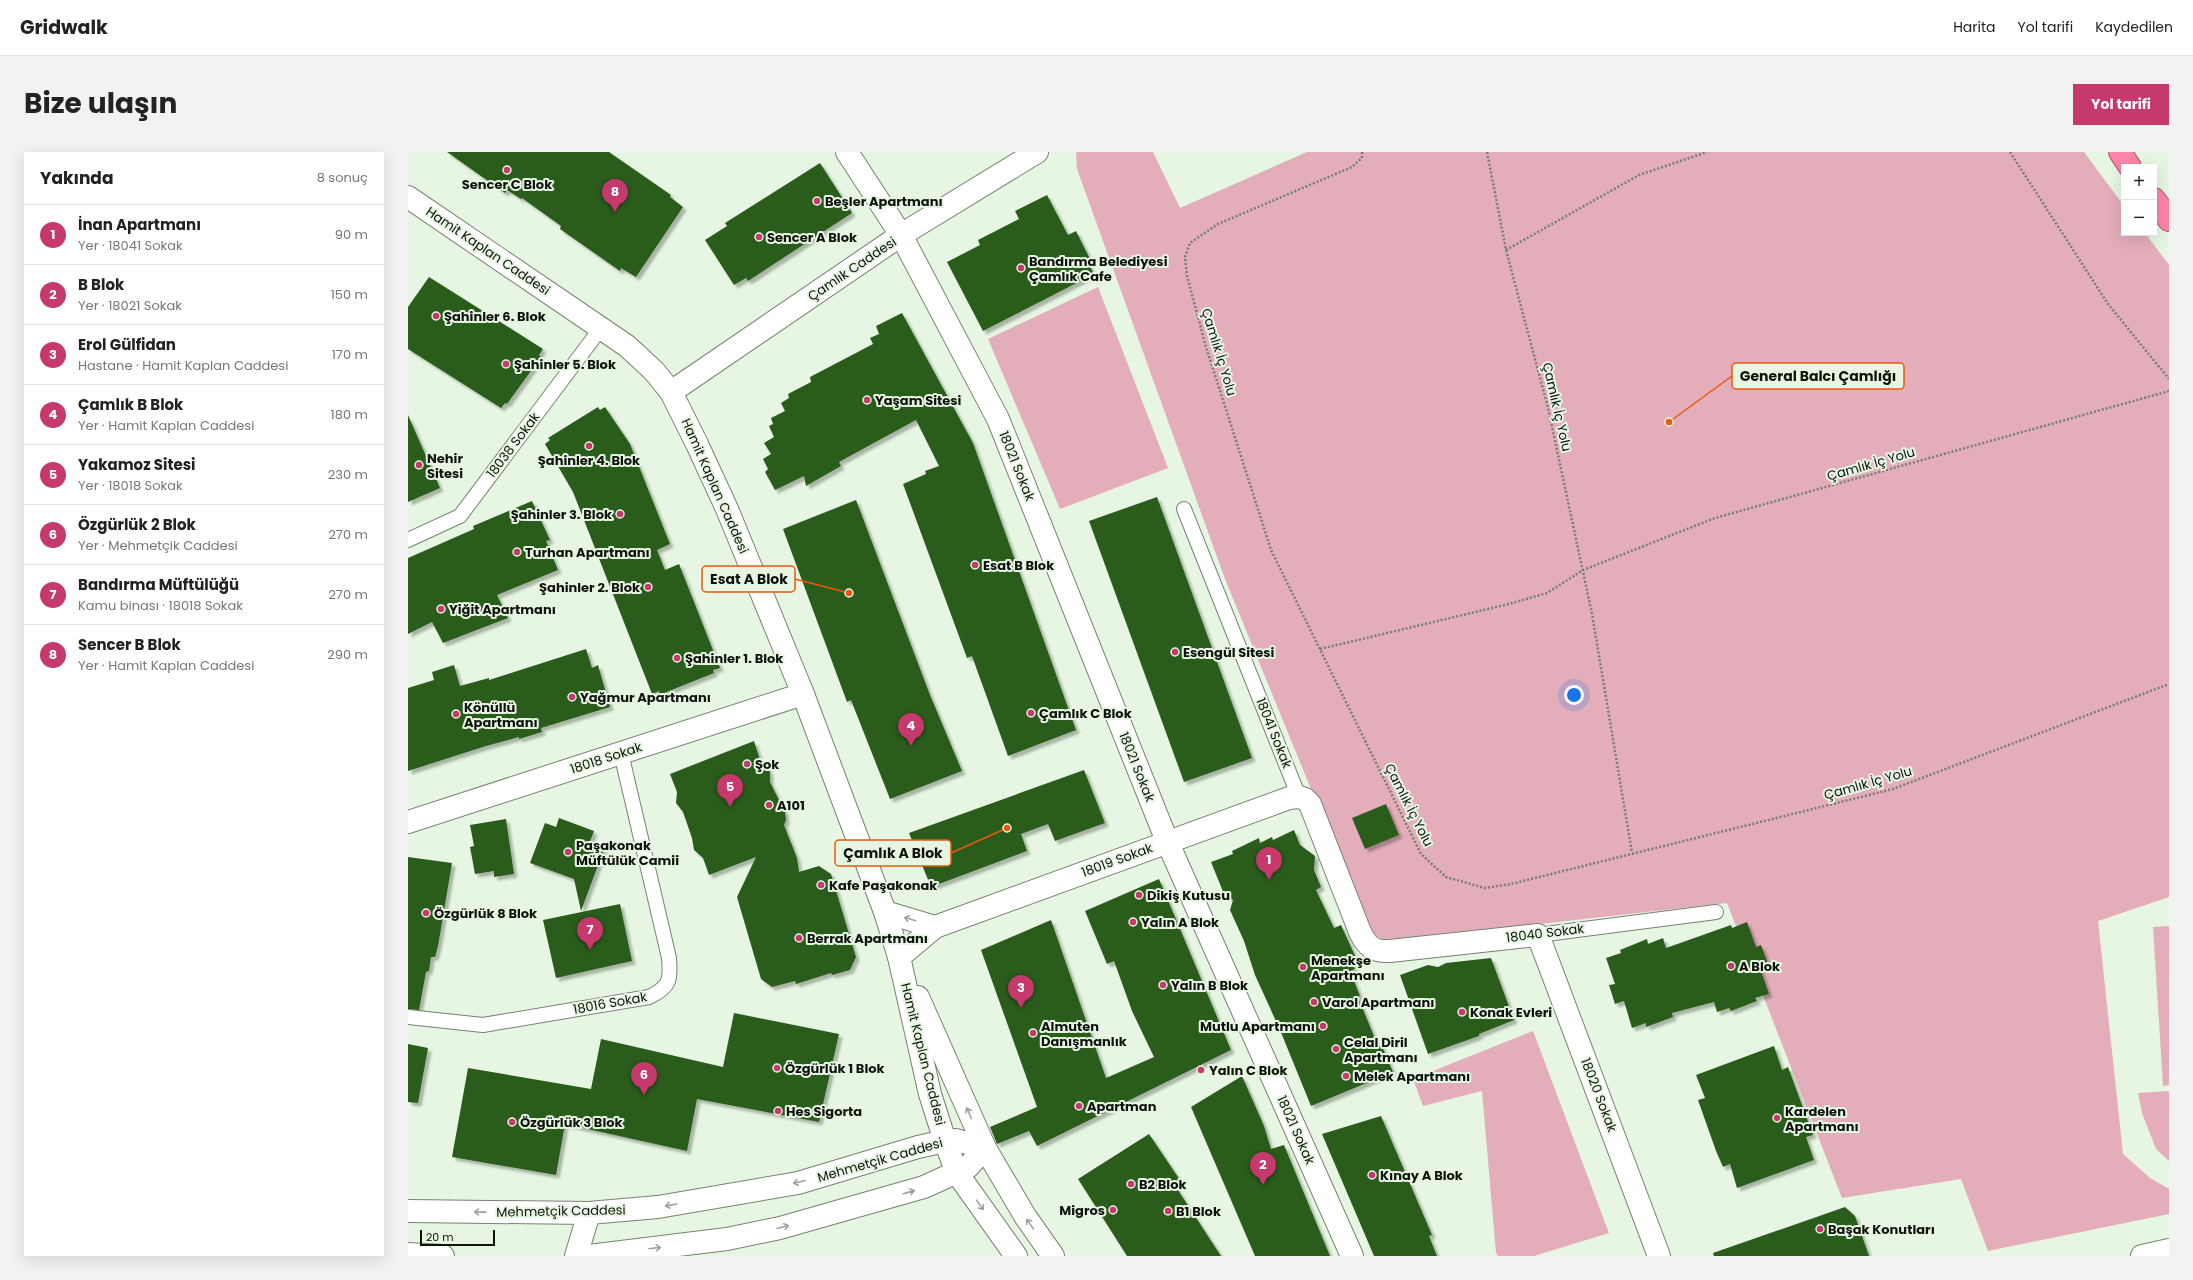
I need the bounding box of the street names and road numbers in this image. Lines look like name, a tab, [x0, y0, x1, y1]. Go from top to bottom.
street label: Hamit Kaplan Caddesi	[422, 202, 554, 300]
street label: Çamlık Caddesi	[804, 232, 900, 306]
street label: Çamlık İç Yolu	[1197, 306, 1241, 398]
street label: Çamlık İç Yolu	[1538, 361, 1576, 453]
street label: 18038 Sokak	[482, 408, 544, 482]
street label: Hamit Kaplan Caddesi	[677, 415, 753, 557]
street label: 18021 Sokak	[994, 428, 1040, 504]
street label: Çamlık İç Yolu	[1825, 442, 1917, 486]
street label: 18041 Sokak	[1251, 695, 1297, 771]
street label: 18021 Sokak	[1114, 729, 1160, 805]
street label: 18018 Sokak	[568, 737, 645, 779]
street label: Çamlık İç Yolu	[1380, 760, 1438, 850]
street label: Çamlık İç Yolu	[1822, 761, 1914, 805]
street label: 18019 Sokak	[1079, 838, 1156, 882]
street label: 18040 Sokak	[1505, 919, 1585, 947]
street label: Hamit Kaplan Caddesi	[896, 981, 950, 1127]
street label: 18016 Sokak	[572, 987, 649, 1019]
street label: 18020 Sokak	[1576, 1055, 1622, 1135]
street label: 18021 Sokak	[1272, 1092, 1320, 1168]
street label: Mehmetçik Caddesi	[815, 1133, 945, 1187]
street label: Mehmetçik Caddesi	[496, 1200, 626, 1222]

